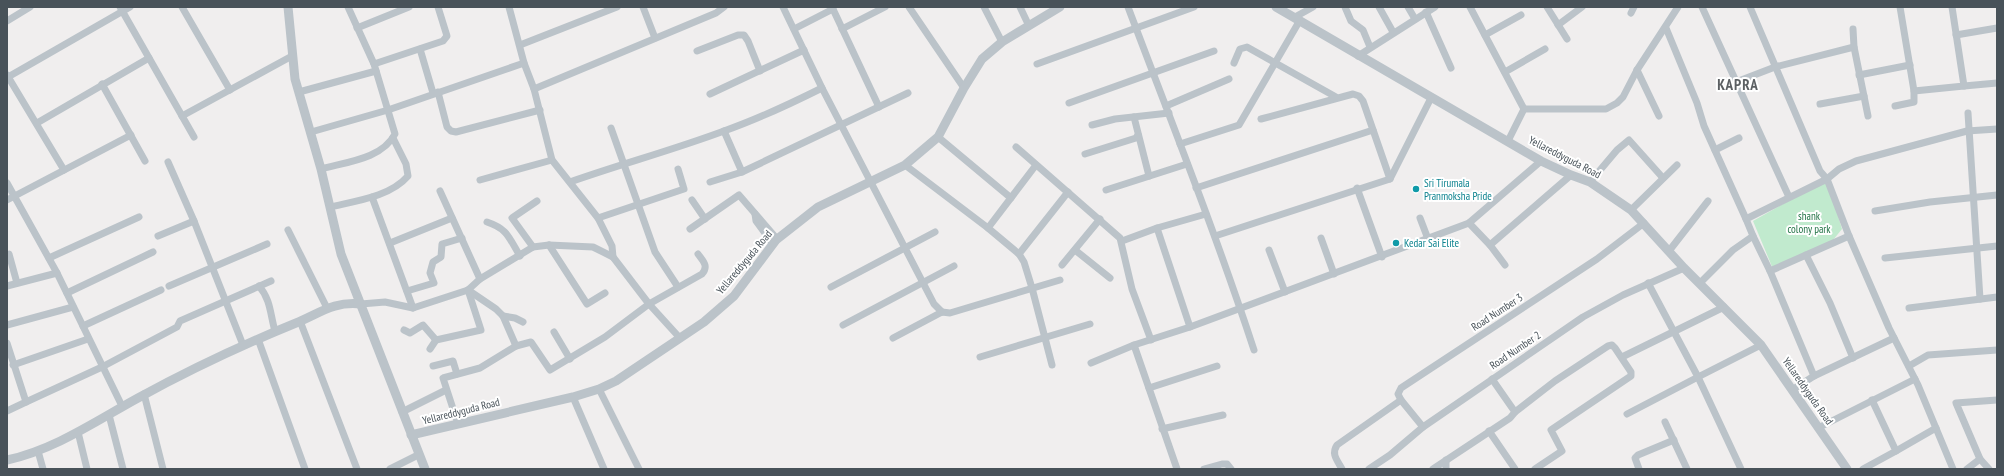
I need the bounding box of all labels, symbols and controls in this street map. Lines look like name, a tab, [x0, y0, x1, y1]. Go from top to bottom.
district label: KAPRA	[1717, 75, 1759, 94]
street label: Yellareddyguda Road	[1526, 133, 1604, 181]
place label: Sri Tirumala Pranmoksha Pride	[1424, 176, 1492, 203]
marker: Sri Tirumala Pranmoksha Pride	[1411, 184, 1421, 194]
park label: shank colony park	[1787, 209, 1831, 236]
street label: Yellareddyguda Road	[713, 227, 775, 297]
place label: Kedar Sai Elite	[1404, 236, 1459, 250]
marker: Kedar Sai Elite	[1391, 238, 1401, 248]
street label: Road Number 3	[1469, 290, 1525, 334]
street label: Road Number 2	[1487, 328, 1543, 372]
street label: Yellareddyguda Road	[1780, 355, 1837, 428]
street label: Yellareddyguda Road	[421, 395, 501, 427]

